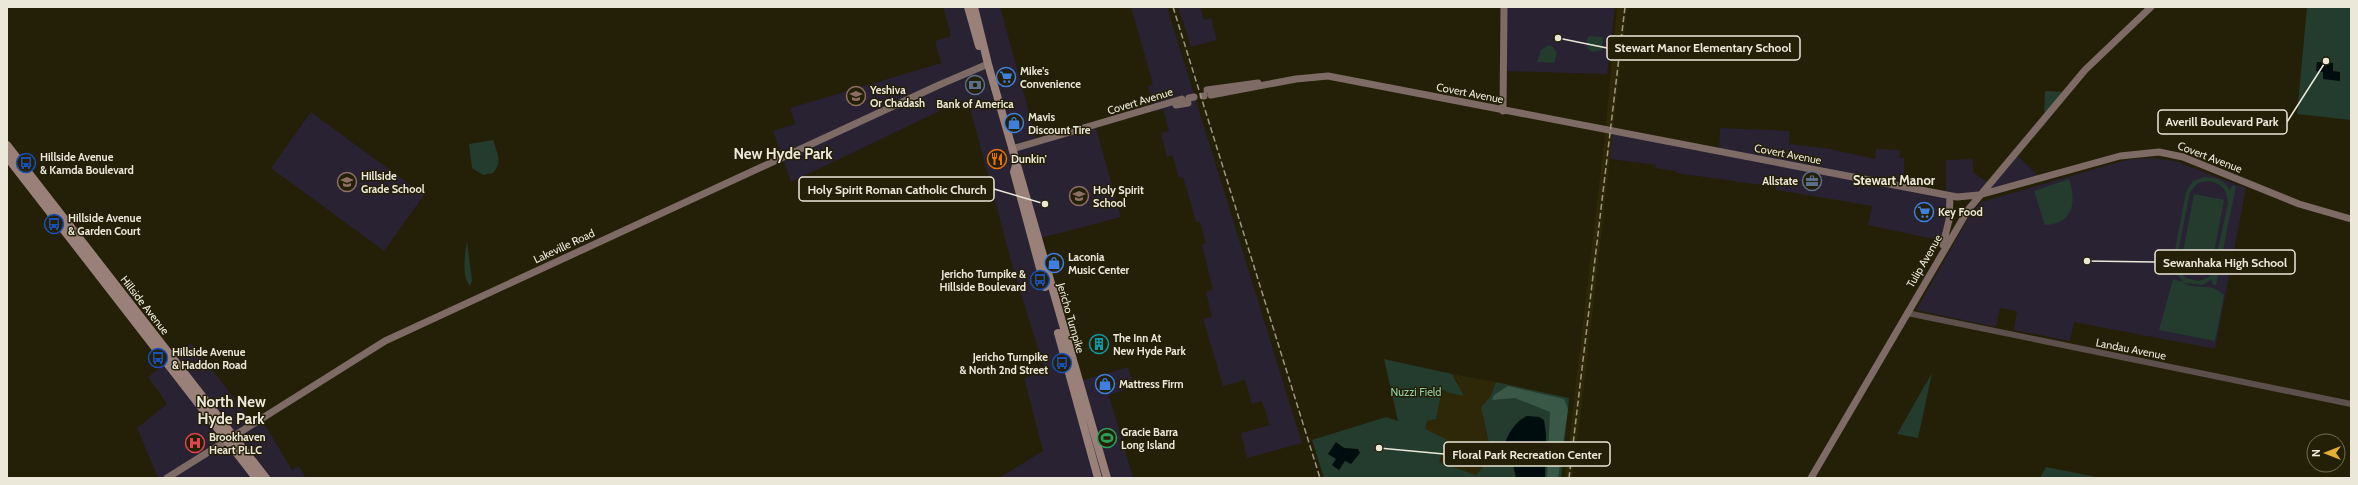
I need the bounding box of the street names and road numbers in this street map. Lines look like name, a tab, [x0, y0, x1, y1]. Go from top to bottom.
street label: Covert Avenue	[1435, 80, 1505, 106]
street label: Covert Avenue	[1105, 84, 1175, 118]
street label: Covert Avenue	[2176, 138, 2245, 176]
street label: Covert Avenue	[1753, 141, 1823, 167]
street label: Lakeville Road	[531, 226, 597, 266]
street label: Tulip Avenue	[1903, 232, 1945, 290]
street label: Hillside Avenue	[118, 273, 173, 338]
street label: Jericho Turnpike	[1054, 280, 1088, 355]
street label: Landau Avenue	[2095, 335, 2168, 363]

